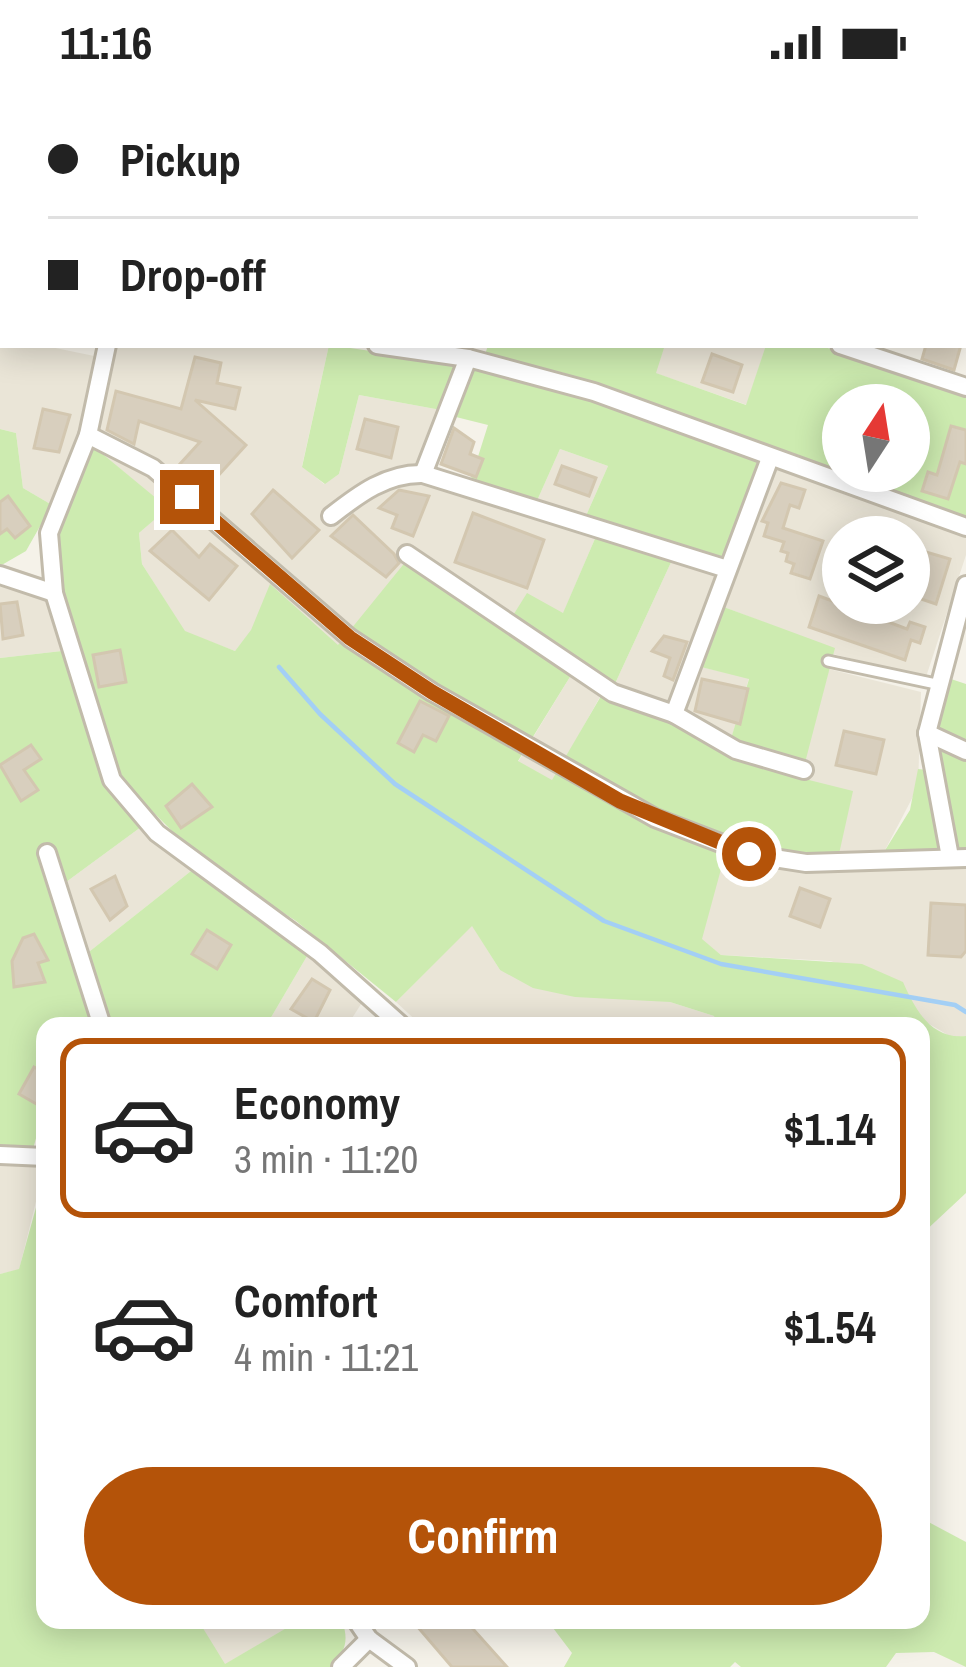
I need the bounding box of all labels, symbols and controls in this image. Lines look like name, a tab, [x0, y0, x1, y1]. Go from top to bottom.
text: 11:16	[60, 12, 152, 73]
text: Pickup	[120, 129, 241, 190]
text: Drop-off	[120, 244, 266, 305]
north arrow	[822, 384, 930, 492]
map controls	[822, 384, 930, 624]
route end	[160, 470, 214, 524]
button: layers	[822, 516, 930, 624]
route start	[722, 827, 776, 881]
text: Economy	[234, 1072, 400, 1133]
icon: car	[90, 1074, 198, 1182]
text: $1.14	[784, 1098, 876, 1159]
text: 3 min · 11:20	[234, 1133, 418, 1185]
text: Comfort	[234, 1270, 377, 1331]
icon: car	[90, 1272, 198, 1380]
text: $1.54	[784, 1296, 876, 1357]
text: 4 min · 11:21	[234, 1331, 418, 1383]
button: Confirm	[84, 1467, 882, 1605]

